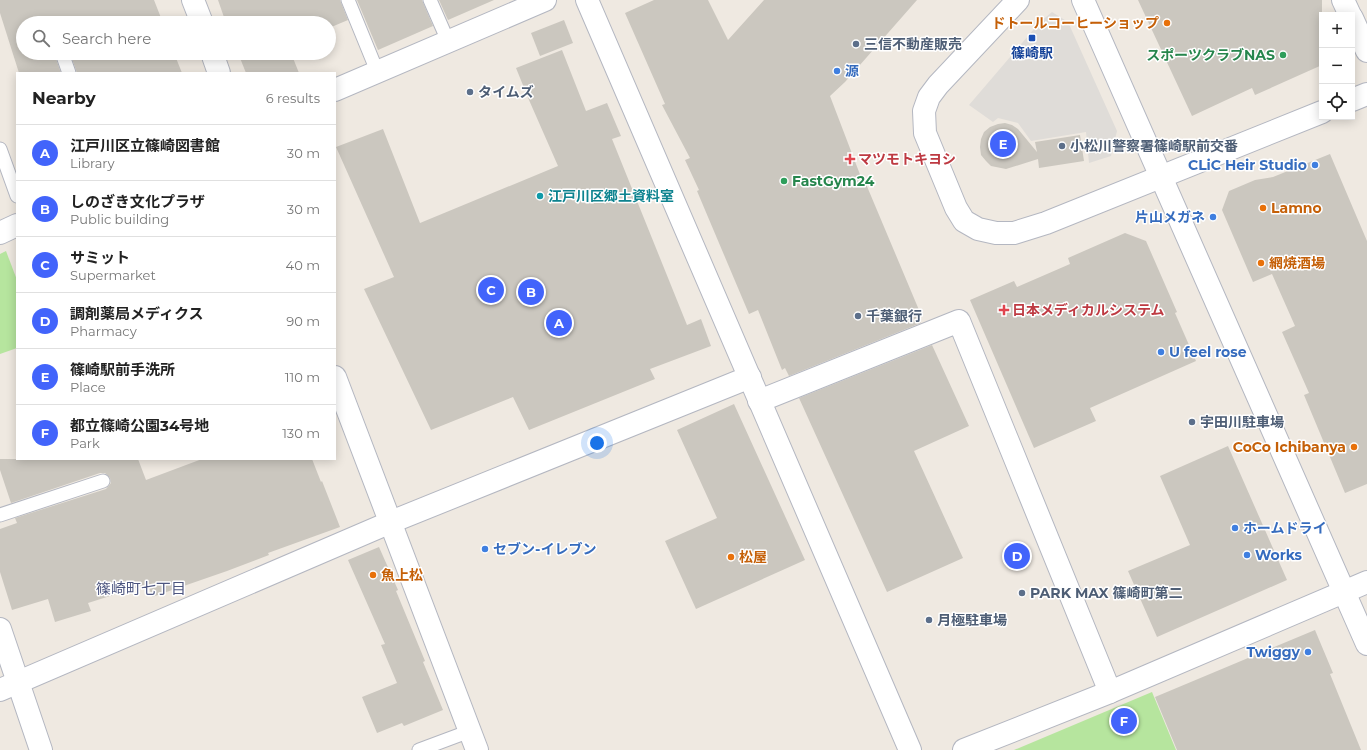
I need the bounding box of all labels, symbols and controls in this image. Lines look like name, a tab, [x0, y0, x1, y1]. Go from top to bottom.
map controls	[1319, 12, 1355, 120]
button: +	[1319, 12, 1355, 48]
place label: ドトールコーヒーショップ	[992, 14, 1159, 32]
search box	[16, 16, 336, 60]
marker: ドトールコーヒーショップ	[1162, 18, 1172, 28]
icon: search	[30, 27, 52, 49]
text: Search here	[62, 29, 151, 48]
marker: 篠崎駅	[1027, 33, 1037, 43]
place label: 三信不動産販売	[864, 35, 962, 53]
marker: 三信不動産販売	[851, 39, 861, 49]
place label: 篠崎駅	[1011, 44, 1053, 62]
place label: スポーツクラブNAS	[1146, 46, 1275, 64]
button: −	[1319, 48, 1355, 84]
marker: スポーツクラブNAS	[1278, 50, 1288, 60]
place label: 源	[845, 62, 859, 80]
marker: 源	[832, 66, 842, 76]
place label: タイムズ	[478, 83, 534, 101]
button: locate	[1319, 84, 1355, 120]
marker: タイムズ	[465, 87, 475, 97]
text: Nearby	[32, 88, 96, 108]
text: 6 results	[266, 90, 320, 106]
pin: E	[990, 129, 1016, 159]
text: 江戸川区立篠崎図書館	[70, 136, 220, 155]
place label: 小松川警察署篠崎駅前交番	[1070, 137, 1238, 155]
marker: 小松川警察署篠崎駅前交番	[1057, 141, 1067, 151]
text: A	[40, 145, 50, 161]
text: 30 m	[287, 145, 320, 161]
place label: マツモトキヨシ	[858, 150, 956, 168]
marker: マツモトキヨシ	[845, 154, 855, 164]
text: Library	[70, 155, 115, 171]
place label: CLiC Heir Studio	[1188, 156, 1307, 174]
marker: CLiC Heir Studio	[1310, 160, 1320, 170]
place label: FastGym24	[792, 172, 875, 190]
marker: FastGym24	[779, 176, 789, 186]
place label: 江戸川区郷土資料室	[548, 187, 674, 205]
marker: 江戸川区郷土資料室	[535, 191, 545, 201]
text: しのざき文化プラザ	[70, 192, 205, 211]
place label: Lamno	[1271, 199, 1322, 217]
text: B	[40, 201, 50, 217]
text: 30 m	[287, 201, 320, 217]
marker: Lamno	[1258, 203, 1268, 213]
place label: 片山メガネ	[1135, 208, 1205, 226]
text: Public building	[70, 211, 169, 227]
marker: 片山メガネ	[1208, 212, 1218, 222]
text: サミット	[70, 248, 130, 267]
place label: 網焼酒場	[1269, 254, 1325, 272]
text: C	[40, 257, 50, 273]
text: 40 m	[286, 257, 320, 273]
marker: 網焼酒場	[1256, 258, 1266, 268]
text: Supermarket	[70, 267, 156, 283]
pin: C	[478, 275, 504, 305]
pin: B	[518, 277, 544, 307]
place label: 日本メディカルシステム	[1012, 301, 1165, 319]
text: 調剤薬局メディクス	[70, 304, 204, 323]
marker: 日本メディカルシステム	[999, 305, 1009, 315]
place label: 千葉銀行	[866, 307, 922, 325]
pin: A	[546, 308, 572, 338]
marker: 千葉銀行	[853, 311, 863, 321]
text: D	[40, 313, 50, 329]
text: 90 m	[286, 313, 320, 329]
text: Pharmacy	[70, 323, 137, 339]
place label: U feel rose	[1169, 343, 1247, 361]
marker: U feel rose	[1156, 347, 1166, 357]
text: 篠崎駅前手洗所	[70, 360, 175, 379]
text: E	[41, 369, 49, 385]
text: 110 m	[285, 369, 320, 385]
text: Place	[70, 379, 106, 395]
place label: 宇田川駐車場	[1200, 413, 1284, 431]
text: 都立篠崎公園34号地	[70, 416, 209, 435]
marker: 宇田川駐車場	[1187, 417, 1197, 427]
text: F	[41, 425, 49, 441]
text: 130 m	[282, 425, 320, 441]
your location	[587, 433, 607, 453]
text: Park	[70, 435, 100, 451]
place label: CoCo Ichibanya	[1233, 438, 1346, 456]
marker: CoCo Ichibanya	[1349, 442, 1359, 452]
place label: ホームドライ	[1243, 519, 1327, 537]
marker: ホームドライ	[1230, 523, 1240, 533]
place label: セブン-イレブン	[493, 540, 596, 558]
pin: D	[1004, 541, 1030, 571]
marker: セブン-イレブン	[480, 544, 490, 554]
place label: Works	[1255, 546, 1303, 564]
place label: 松屋	[739, 548, 767, 566]
marker: Works	[1242, 550, 1252, 560]
marker: 松屋	[726, 552, 736, 562]
place label: 魚上松	[381, 566, 423, 584]
marker: 魚上松	[368, 570, 378, 580]
district label: 篠崎町七丁目	[96, 579, 186, 598]
place label: PARK MAX 篠崎町第二	[1030, 584, 1183, 602]
marker: PARK MAX 篠崎町第二	[1017, 588, 1027, 598]
place label: 月極駐車場	[937, 611, 1007, 629]
marker: 月極駐車場	[924, 615, 934, 625]
place label: Twiggy	[1246, 643, 1301, 661]
marker: Twiggy	[1303, 647, 1313, 657]
pin: F	[1111, 706, 1137, 736]

